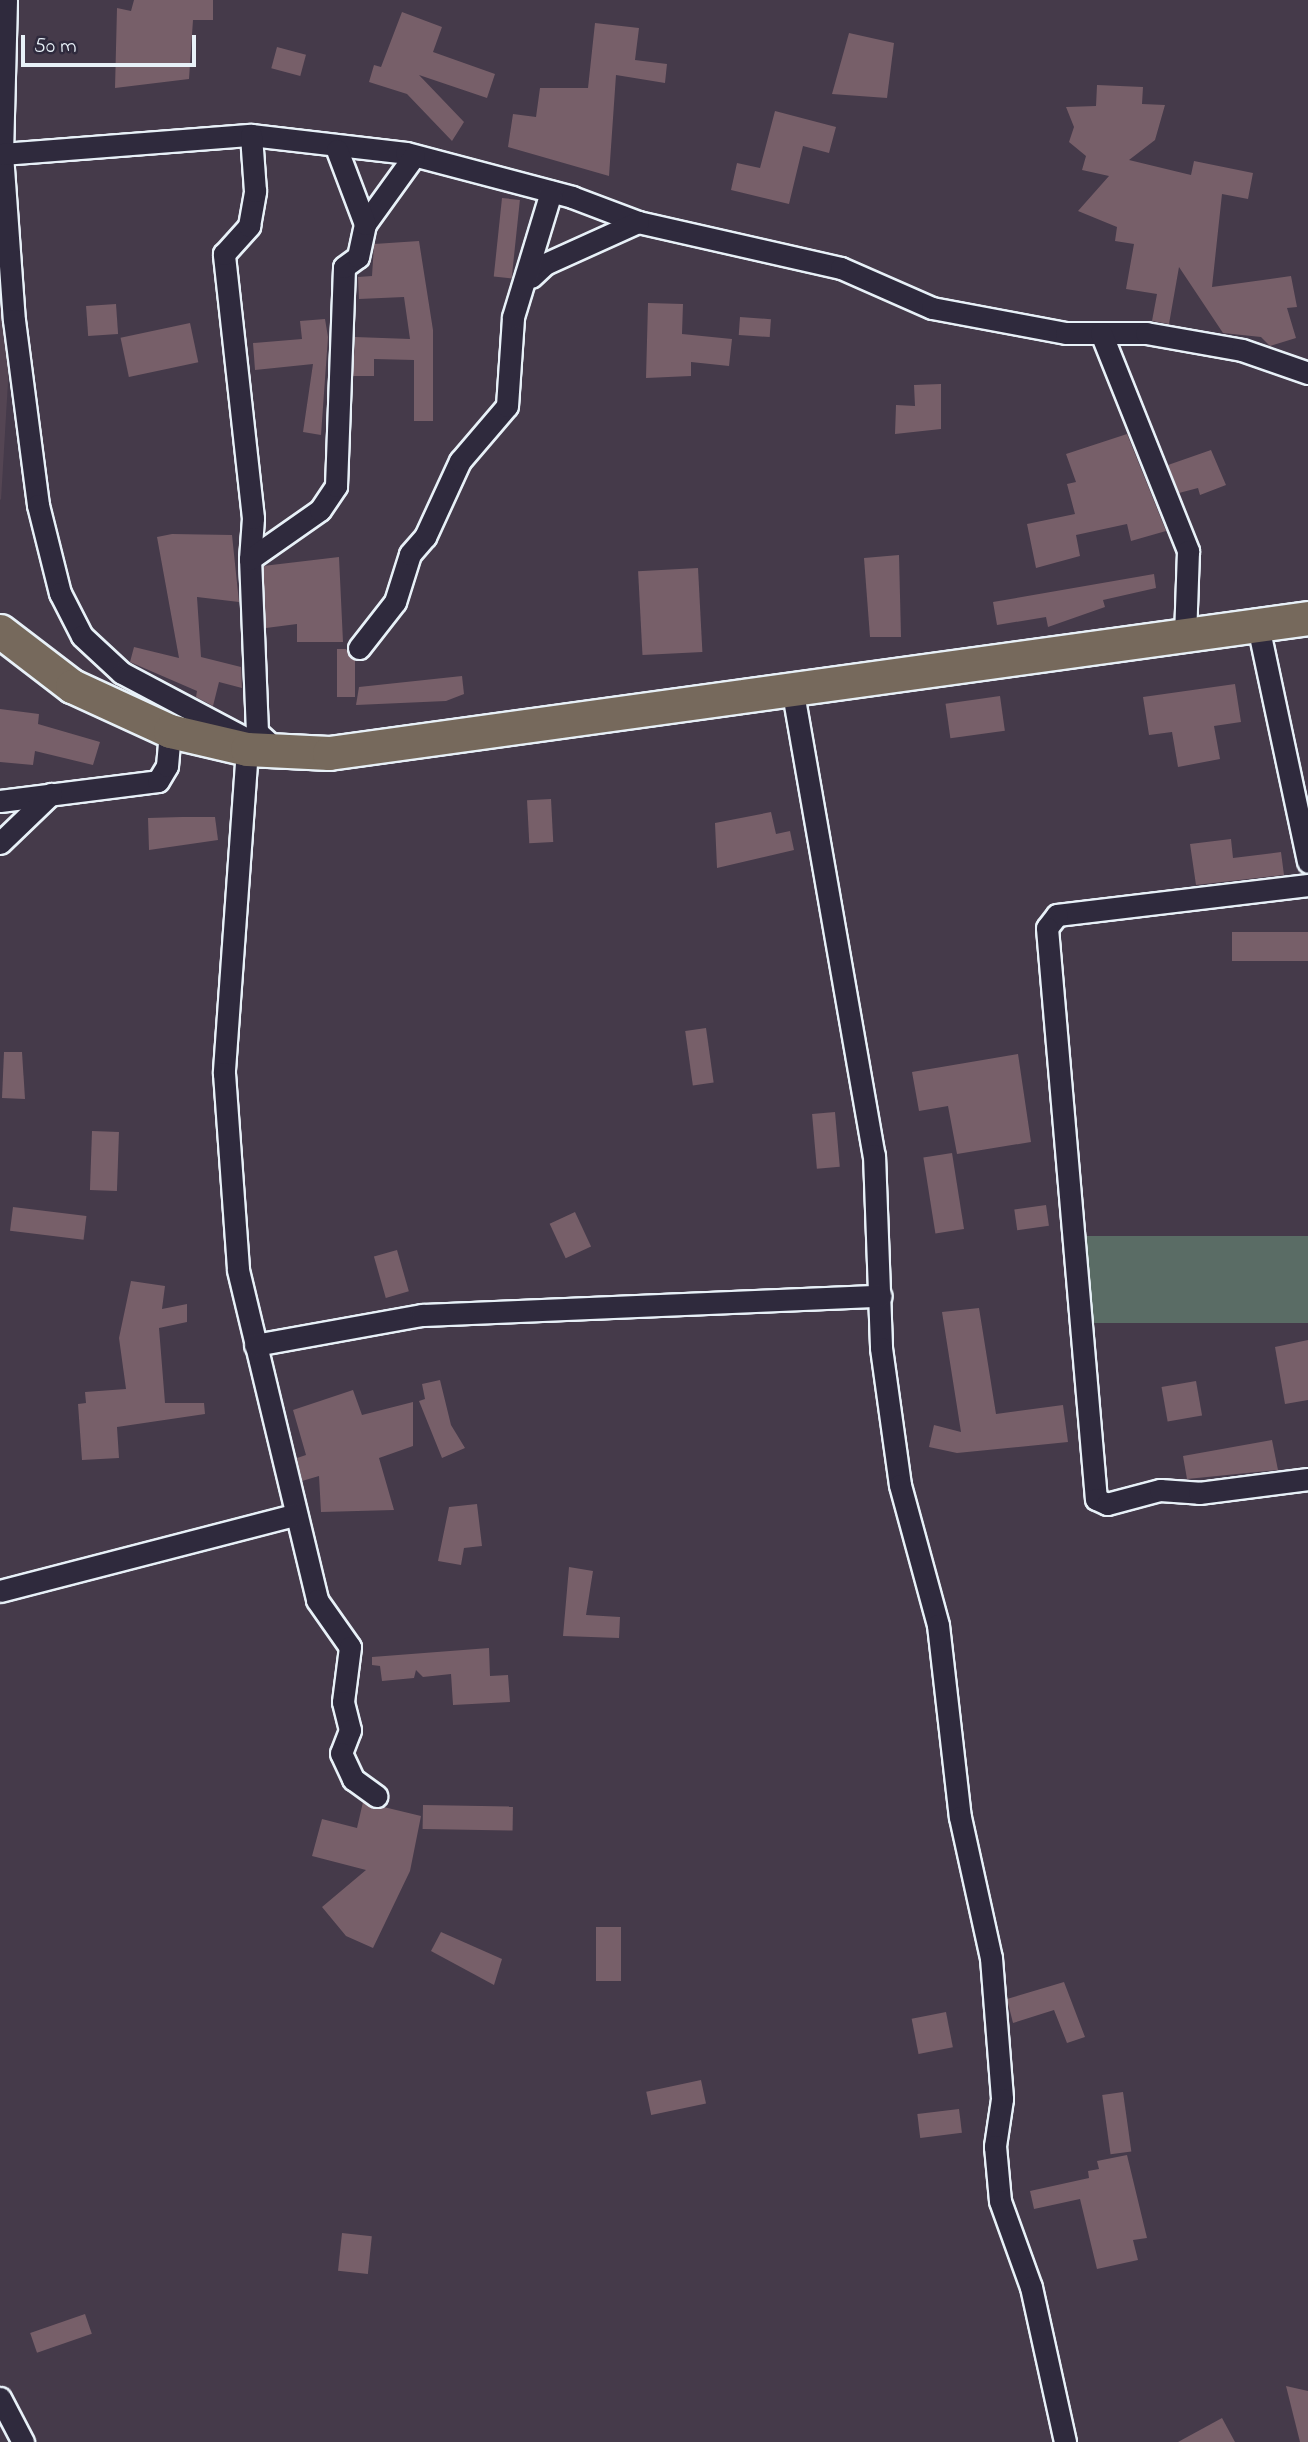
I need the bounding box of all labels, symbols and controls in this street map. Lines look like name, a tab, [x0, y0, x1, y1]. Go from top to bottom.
scale bar	[24, 21, 200, 65]
text: 50 m	[34, 32, 77, 62]

